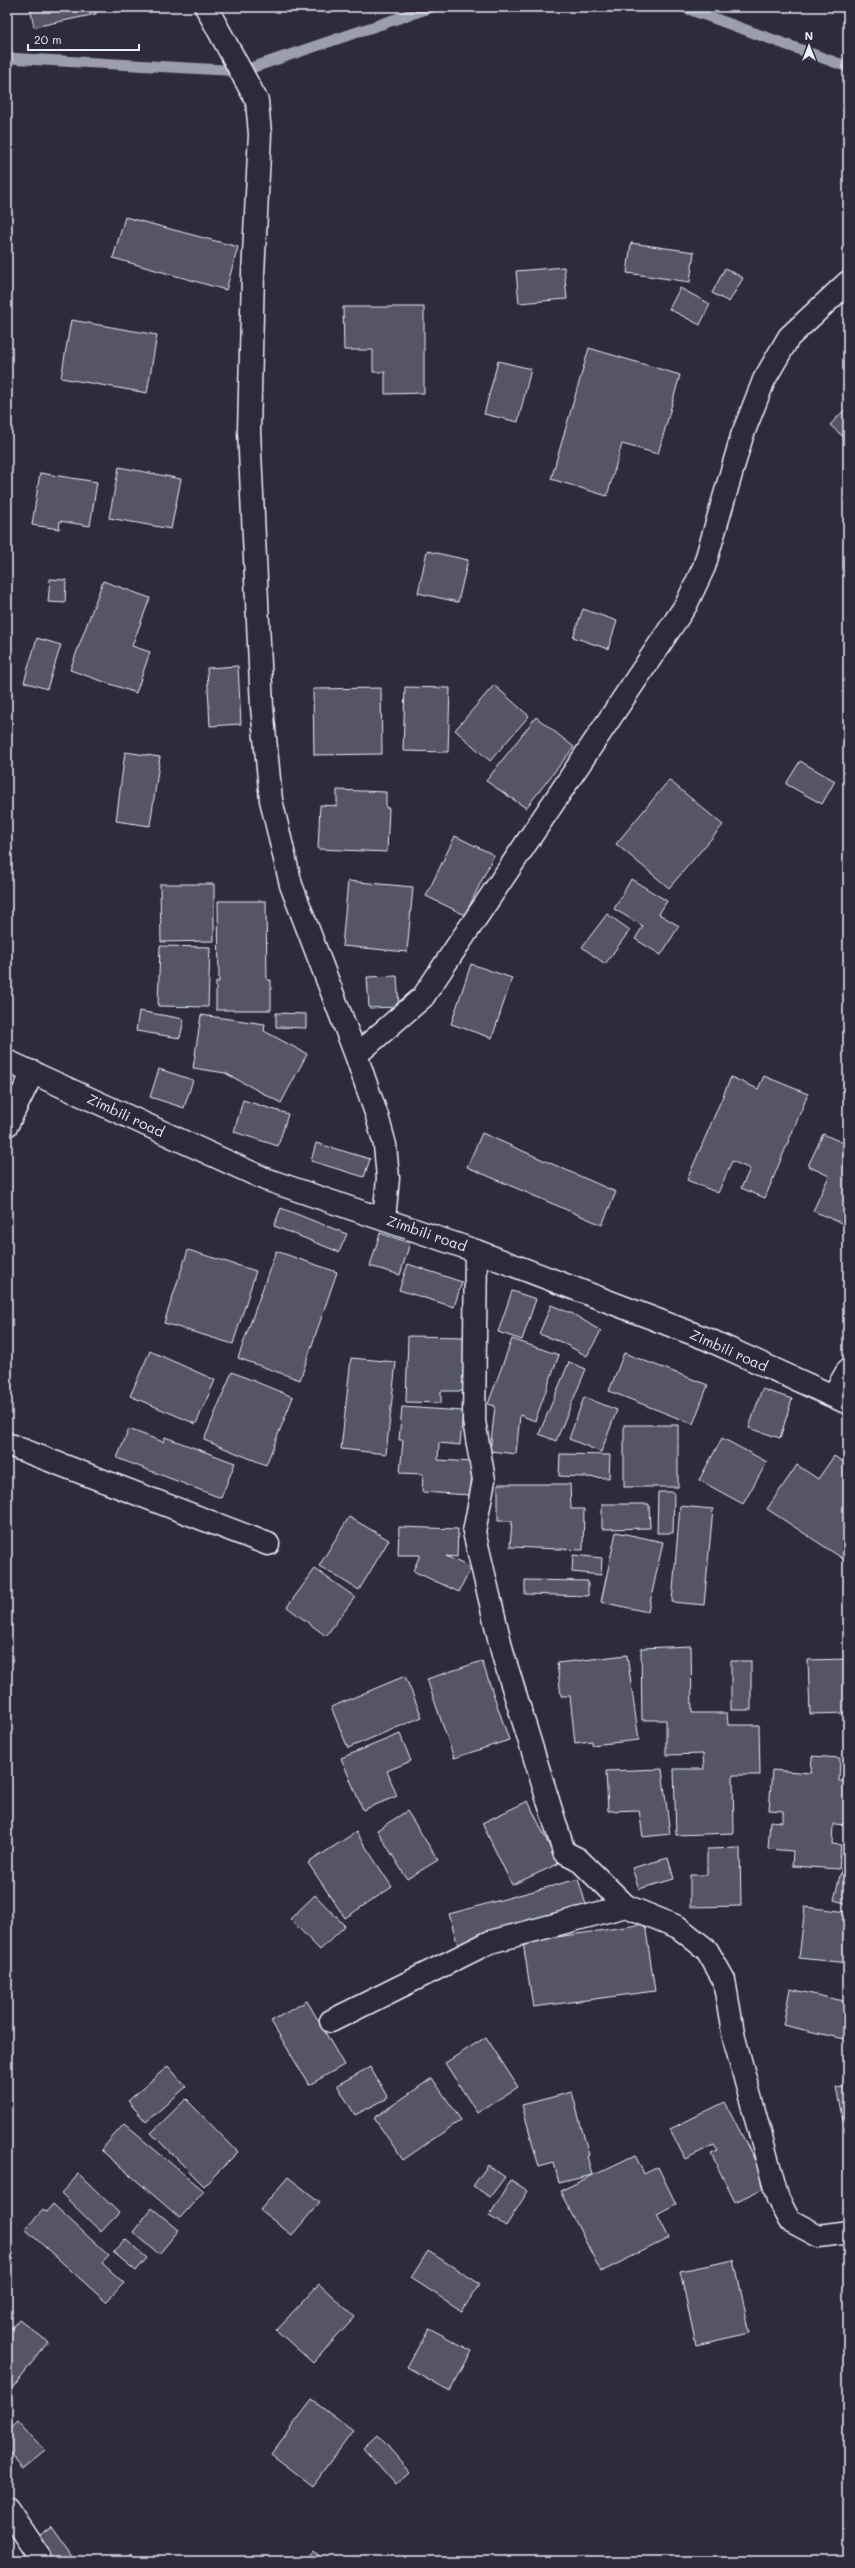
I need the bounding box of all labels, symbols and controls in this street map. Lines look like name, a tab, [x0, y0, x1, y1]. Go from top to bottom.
scale bar	[28, 26, 139, 52]
north arrow	[789, 26, 829, 66]
text: N	[805, 28, 813, 43]
text: 20 m	[34, 31, 62, 47]
street label: Zimbili road	[84, 1089, 168, 1141]
street label: Zimbili road	[385, 1210, 470, 1256]
street label: Zimbili road	[687, 1324, 771, 1376]

